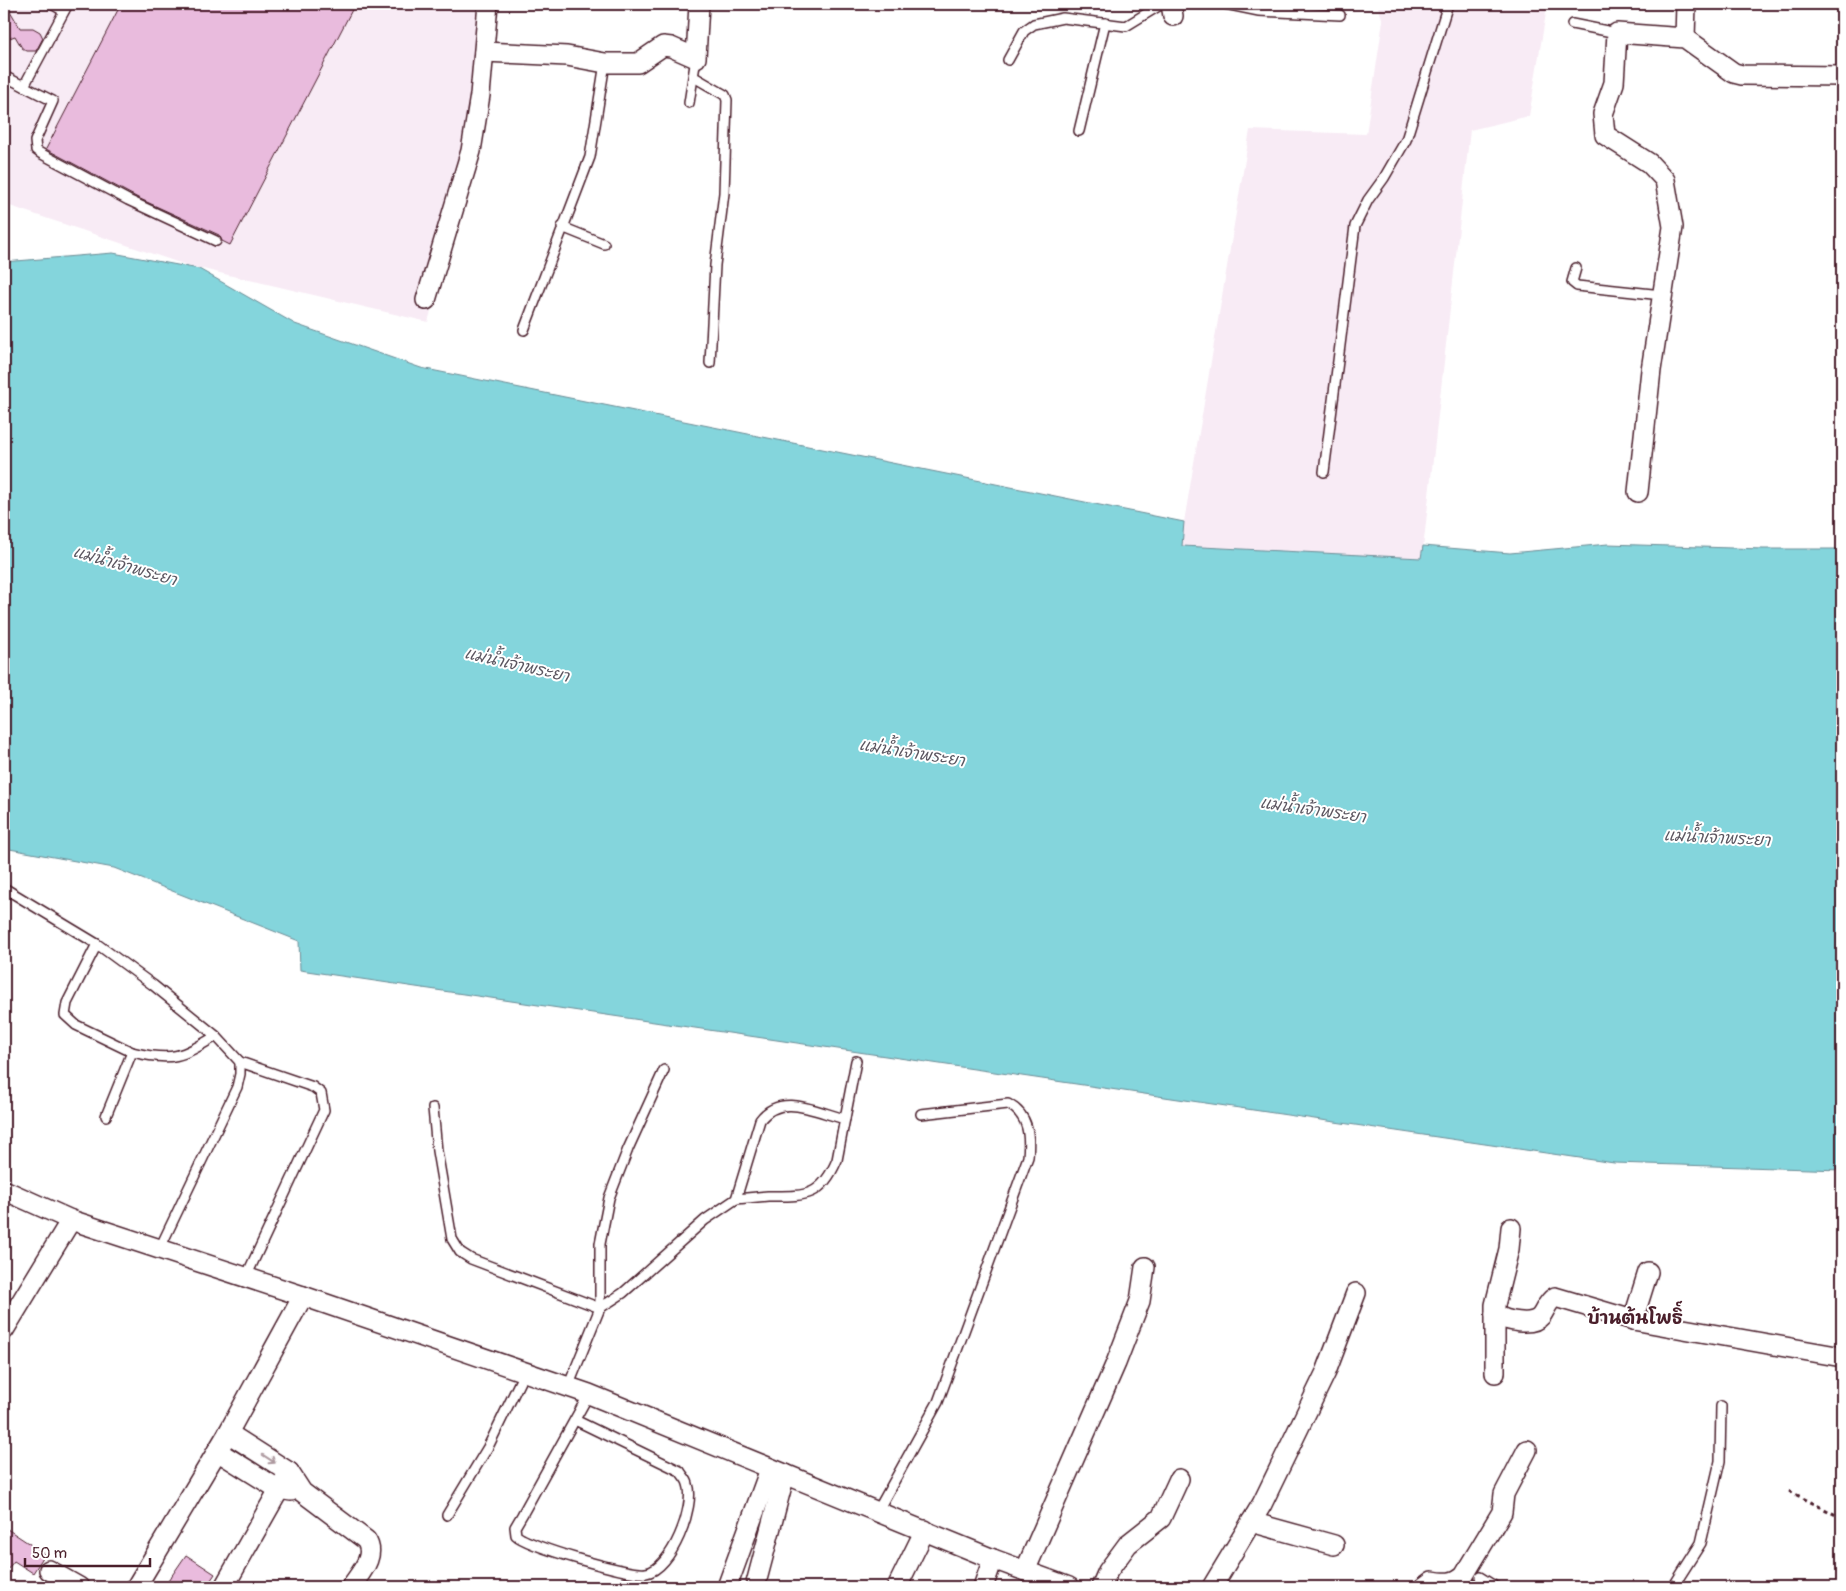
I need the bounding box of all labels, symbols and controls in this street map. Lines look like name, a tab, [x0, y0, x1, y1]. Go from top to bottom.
water label: แม่น้ำเจ้าพระยา	[71, 537, 181, 591]
water label: แม่น้ำเจ้าพระยา	[463, 638, 573, 687]
water label: แม่น้ำเจ้าพระยา	[858, 730, 968, 771]
water label: แม่น้ำเจ้าพระยา	[1259, 788, 1369, 827]
water label: แม่น้ำเจ้าพระยา	[1663, 820, 1772, 851]
district label: บ้านต้นโพธิ์	[1587, 1300, 1683, 1330]
one-way arrow	[261, 1454, 275, 1464]
scale bar	[25, 1536, 150, 1568]
text: 50 m	[32, 1544, 67, 1563]

